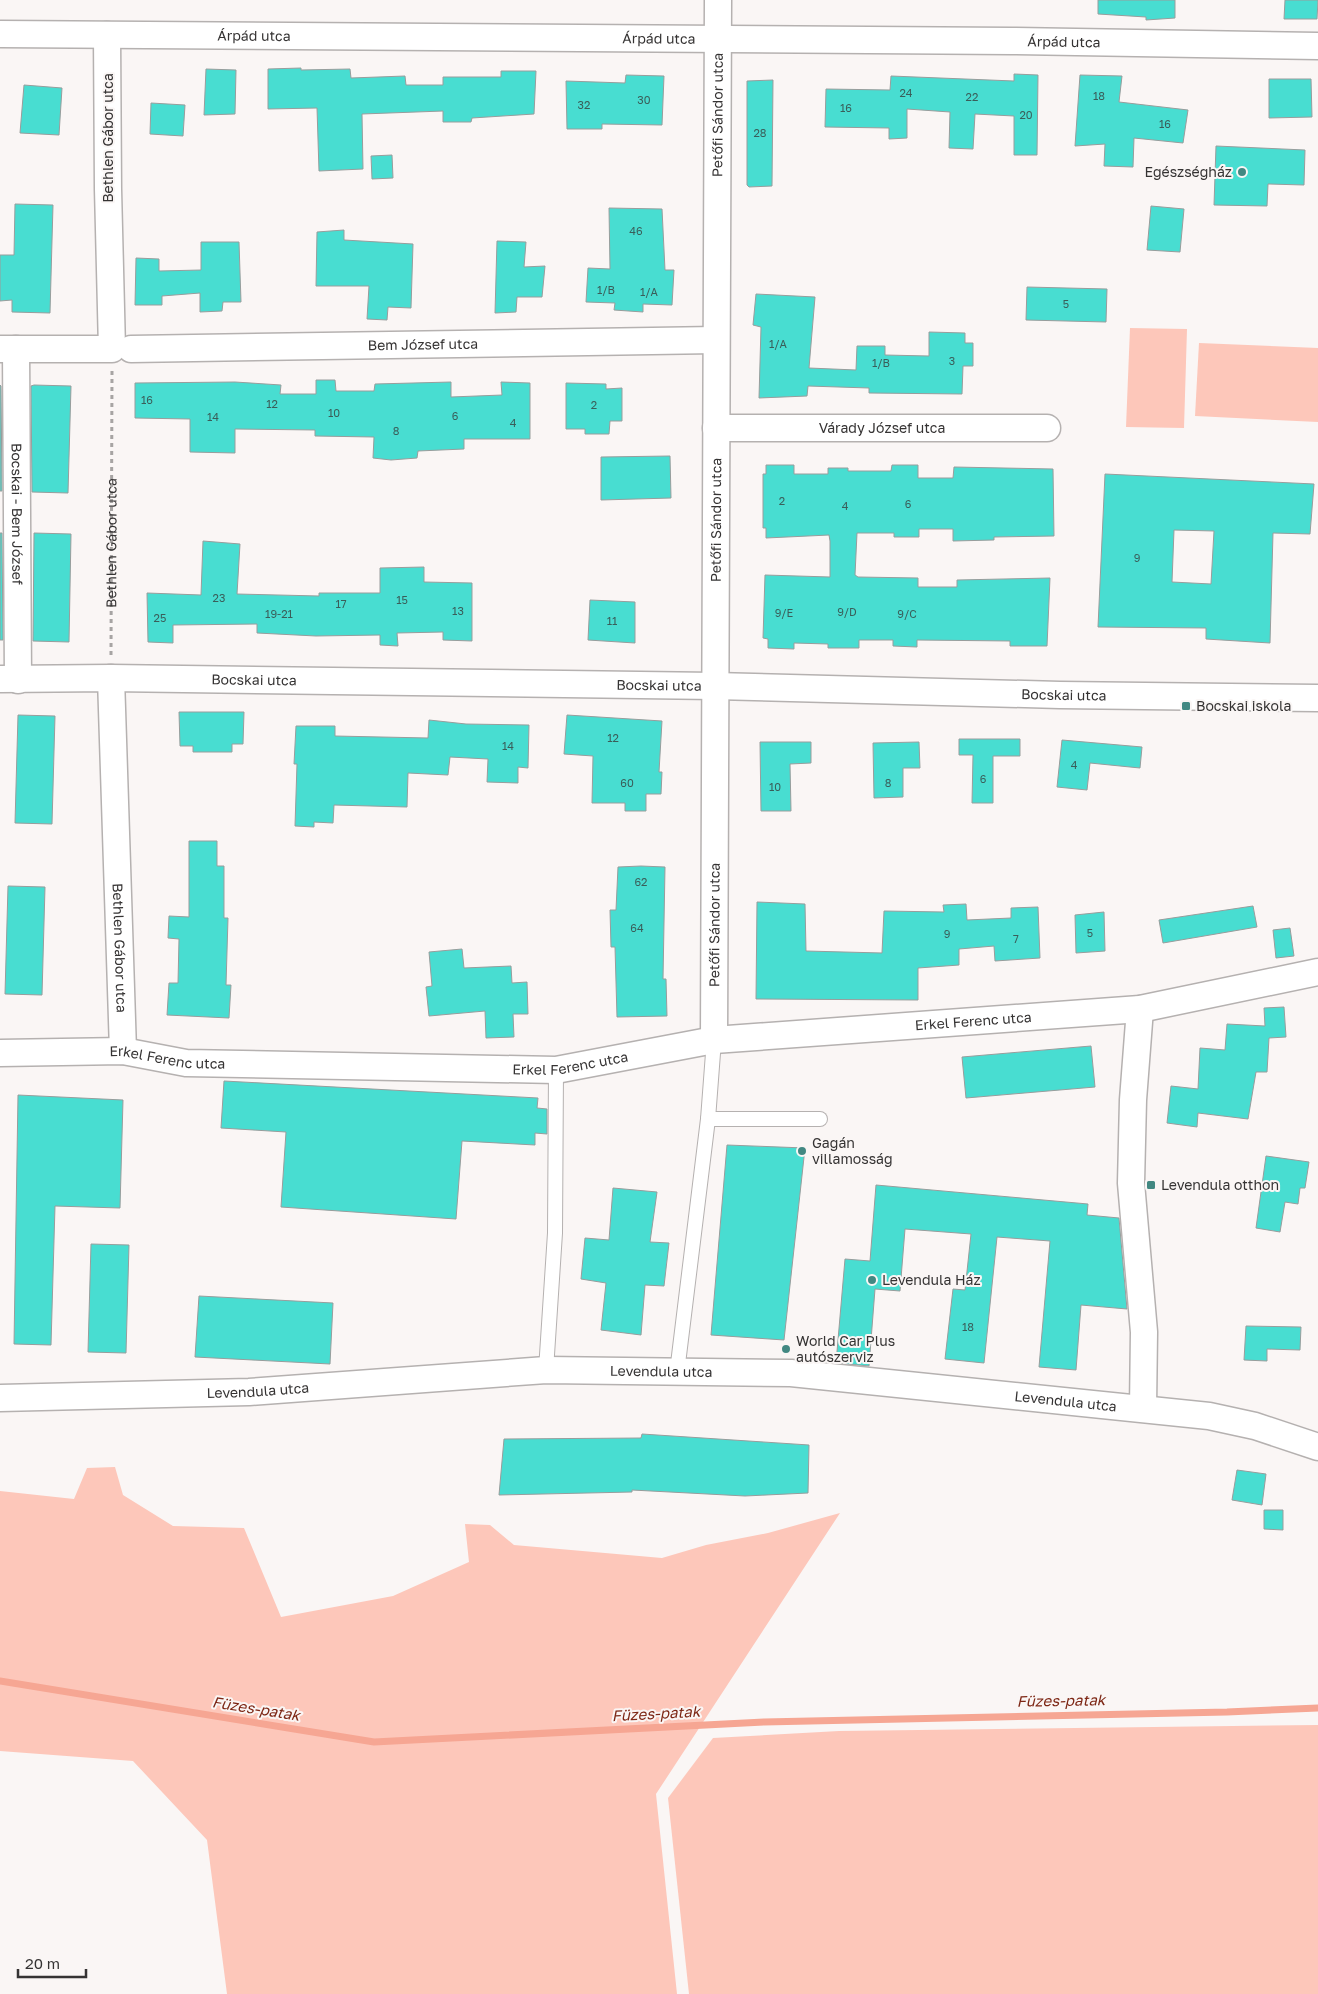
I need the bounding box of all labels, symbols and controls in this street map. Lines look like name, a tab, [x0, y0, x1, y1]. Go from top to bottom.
street label: Árpád utca	[217, 27, 291, 44]
street label: Árpád utca	[622, 29, 696, 47]
street label: Árpád utca	[1027, 32, 1101, 50]
street label: Petőfi Sándor utca	[708, 53, 726, 177]
street label: Bethlen Gábor utca	[99, 73, 116, 203]
house number: 24	[899, 86, 913, 99]
house number: 18	[1093, 89, 1105, 102]
house number: 22	[966, 90, 978, 103]
house number: 30	[637, 93, 651, 106]
house number: 32	[578, 98, 590, 111]
house number: 16	[840, 101, 852, 114]
house number: 20	[1019, 108, 1033, 121]
house number: 16	[1159, 117, 1171, 130]
house number: 28	[753, 126, 767, 139]
place label: Egészségház	[1145, 163, 1232, 180]
marker: Egészségház	[1236, 166, 1248, 178]
house number: 46	[629, 224, 643, 237]
house number: 1/B	[597, 283, 615, 296]
house number: 1/A	[640, 285, 659, 298]
house number: 5	[1063, 297, 1069, 310]
street label: Bem József utca	[368, 335, 478, 353]
house number: 1/A	[769, 337, 788, 350]
house number: 3	[949, 354, 955, 367]
house number: 1/B	[872, 356, 890, 369]
house number: 16	[141, 393, 153, 406]
house number: 12	[266, 397, 278, 410]
house number: 2	[591, 398, 597, 411]
house number: 10	[328, 406, 340, 419]
house number: 6	[452, 409, 459, 422]
house number: 14	[207, 410, 219, 423]
house number: 4	[510, 416, 517, 429]
street label: Várady József utca	[819, 419, 945, 436]
house number: 8	[393, 424, 400, 437]
street label: Bocskai - Bem József	[9, 443, 26, 585]
street label: Petőfi Sándor utca	[707, 458, 724, 582]
street label: Bethlen Gábor utca	[102, 478, 120, 608]
house number: 2	[779, 494, 785, 507]
house number: 6	[905, 497, 912, 510]
house number: 4	[842, 499, 849, 512]
house number: 9	[1134, 551, 1140, 564]
house number: 23	[213, 591, 225, 604]
house number: 15	[396, 593, 408, 606]
house number: 17	[335, 597, 347, 610]
house number: 13	[452, 604, 464, 617]
house number: 9/D	[837, 605, 857, 618]
house number: 9/E	[775, 606, 794, 619]
house number: 19-21	[265, 607, 293, 620]
house number: 9/C	[897, 607, 917, 620]
house number: 25	[154, 611, 166, 624]
house number: 11	[607, 614, 617, 627]
street label: Bocskai utca	[211, 670, 297, 688]
street label: Bocskai utca	[616, 676, 702, 694]
street label: Bocskai utca	[1021, 685, 1107, 704]
place label: Bocskai iskola	[1196, 697, 1291, 714]
marker: Bocskai iskola	[1180, 700, 1192, 712]
house number: 12	[607, 731, 619, 744]
house number: 14	[502, 739, 514, 752]
house number: 4	[1071, 758, 1078, 771]
house number: 6	[980, 772, 987, 785]
house number: 60	[620, 776, 634, 789]
house number: 8	[885, 776, 892, 789]
house number: 10	[769, 780, 781, 793]
street label: Petőfi Sándor utca	[705, 863, 723, 987]
house number: 62	[634, 875, 648, 888]
street label: Bethlen Gábor utca	[110, 883, 131, 1013]
house number: 64	[630, 921, 644, 934]
house number: 5	[1087, 926, 1093, 939]
house number: 9	[944, 927, 950, 940]
house number: 7	[1013, 932, 1019, 945]
street label: Erkel Ferenc utca	[914, 1008, 1032, 1033]
street label: Erkel Ferenc utca	[109, 1042, 225, 1072]
street label: Erkel Ferenc utca	[512, 1047, 629, 1078]
place label: Gagán villamosság	[812, 1134, 893, 1167]
marker: Gagán villamosság	[796, 1145, 808, 1157]
place label: Levendula otthon	[1161, 1176, 1279, 1193]
marker: Levendula otthon	[1145, 1179, 1157, 1191]
place label: Levendula Ház	[882, 1271, 981, 1288]
marker: Levendula Ház	[866, 1274, 878, 1286]
house number: 18	[962, 1320, 974, 1333]
place label: World Car Plus autószerviz	[796, 1332, 895, 1365]
marker: World Car Plus autószerviz	[780, 1343, 792, 1355]
street label: Levendula utca	[610, 1362, 713, 1380]
street label: Levendula utca	[206, 1379, 310, 1401]
street label: Levendula utca	[1014, 1387, 1118, 1414]
water label: Füzes-patak	[1017, 1690, 1107, 1710]
water label: Füzes-patak	[211, 1692, 303, 1724]
water label: Füzes-patak	[611, 1702, 702, 1724]
scale bar	[18, 1946, 85, 1978]
text: 20 m	[25, 1954, 60, 1972]

